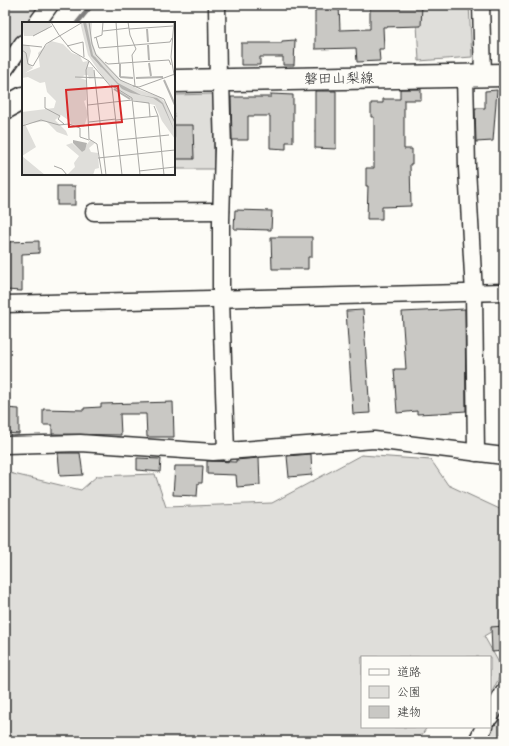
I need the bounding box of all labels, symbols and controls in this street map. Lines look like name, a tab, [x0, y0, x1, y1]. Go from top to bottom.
inset map	[22, 22, 175, 175]
street label: 磐田山梨線	[304, 68, 374, 88]
legend	[361, 656, 491, 728]
text: 道路	[397, 664, 421, 680]
text: 公園	[397, 684, 421, 700]
text: 建物	[397, 704, 421, 720]

